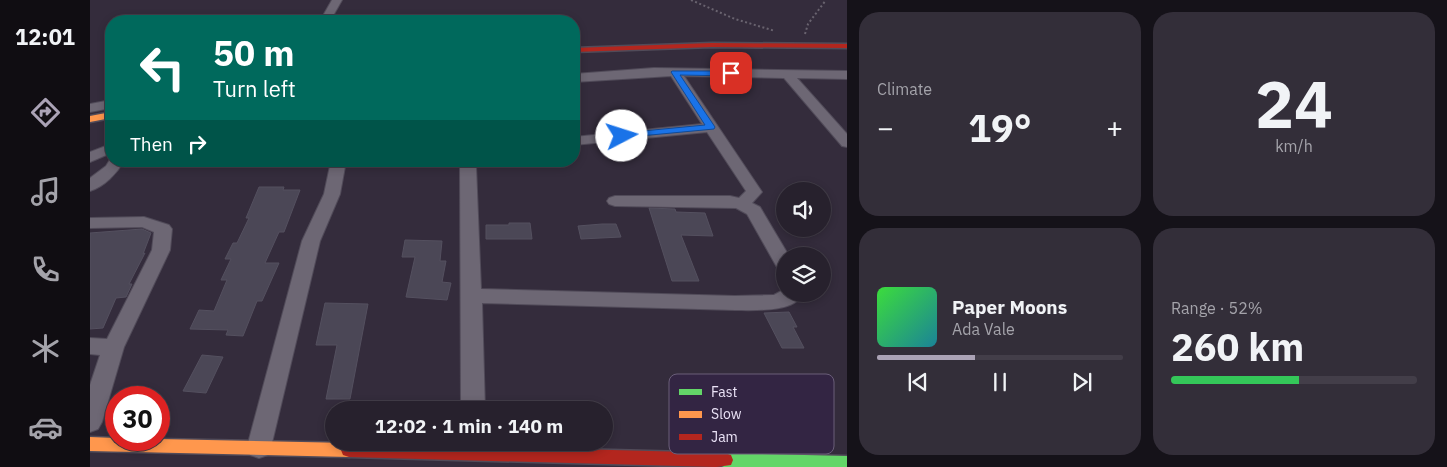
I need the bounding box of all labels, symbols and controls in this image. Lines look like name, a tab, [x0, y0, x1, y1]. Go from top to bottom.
text: 12:01	[15, 22, 75, 51]
text: 50 m	[213, 30, 295, 76]
icon: left	[130, 35, 195, 100]
pin	[710, 52, 752, 94]
icon: arrive	[717, 59, 745, 87]
text: 24	[1255, 61, 1333, 146]
text: Turn left	[213, 74, 296, 103]
text: Climate	[877, 79, 932, 99]
icon: directions	[28, 95, 63, 130]
text: 19°	[968, 103, 1032, 152]
position arrow	[595, 109, 647, 161]
text: −	[877, 109, 894, 146]
text: +	[1106, 109, 1123, 146]
icon: right	[183, 130, 211, 158]
text: Then	[130, 132, 173, 156]
text: km/h	[1275, 136, 1313, 156]
icon: music	[28, 174, 63, 209]
map controls	[776, 182, 831, 302]
button: sound	[776, 182, 831, 237]
button: layers	[776, 247, 831, 302]
icon: phone	[28, 252, 63, 287]
text: Paper Moons	[952, 295, 1067, 319]
text: Range · 52%	[1171, 298, 1263, 318]
text: Ada Vale	[952, 319, 1015, 339]
text: 260 km	[1171, 322, 1304, 371]
icon: climate	[28, 331, 63, 366]
icon: previous	[904, 368, 932, 396]
icon: pause	[986, 368, 1014, 396]
icon: next	[1068, 368, 1096, 396]
legend	[669, 374, 834, 454]
text: Fast	[711, 383, 737, 401]
speed limit sign: 30	[105, 386, 170, 451]
text: Slow	[711, 405, 742, 423]
icon: car	[28, 410, 63, 445]
text: 12:02 · 1 min · 140 m	[375, 414, 563, 438]
text: Jam	[711, 428, 738, 446]

